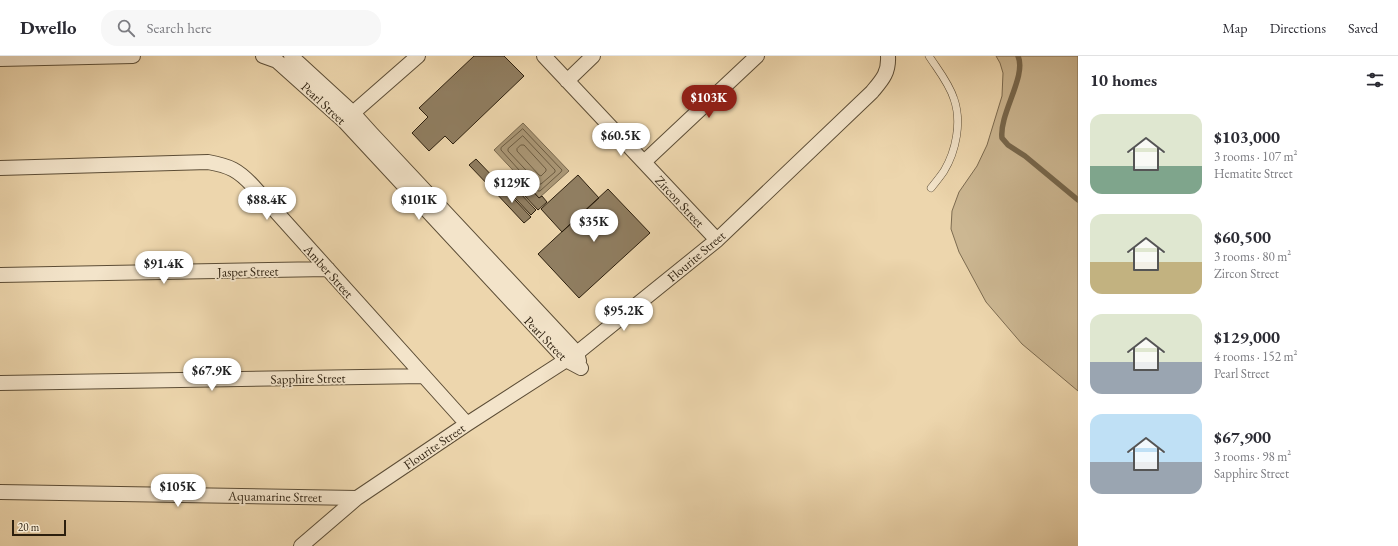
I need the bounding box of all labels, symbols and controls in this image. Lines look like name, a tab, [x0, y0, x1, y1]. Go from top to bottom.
search box	[101, 10, 381, 46]
text: Dwello	[20, 15, 77, 40]
icon: search	[115, 17, 137, 39]
text: Search here	[147, 18, 212, 37]
text: Map	[1222, 19, 1248, 37]
text: Directions	[1270, 19, 1326, 37]
text: Saved	[1348, 19, 1378, 37]
text: 10 homes	[1090, 69, 1157, 91]
icon: filters	[1364, 69, 1386, 91]
street label: Pearl Street	[298, 78, 350, 128]
pin: $103K	[681, 85, 737, 119]
text: $103K	[691, 89, 727, 106]
pin: $60.5K	[588, 123, 654, 157]
text: $103,000	[1214, 126, 1280, 148]
text: $60.5K	[601, 127, 641, 144]
icon: home	[1122, 130, 1170, 178]
text: 3 rooms · 107 m²	[1214, 148, 1298, 165]
text: Hematite Street	[1214, 165, 1292, 182]
pin: $129K	[484, 170, 540, 204]
street label: Zircon Street	[651, 172, 708, 231]
text: $129K	[494, 174, 530, 191]
pin: $88.4K	[234, 187, 300, 221]
pin: $101K	[391, 187, 447, 221]
text: $88.4K	[247, 191, 287, 208]
text: $101K	[401, 191, 437, 208]
pin: $35K	[570, 209, 618, 243]
text: $35K	[579, 213, 609, 230]
text: $60,500	[1214, 226, 1271, 248]
street label: Flourite Street	[664, 227, 729, 286]
icon: home	[1122, 230, 1170, 278]
street label: Amber Street	[299, 240, 357, 302]
text: 3 rooms · 80 m²	[1214, 248, 1291, 265]
pin: $91.4K	[131, 251, 197, 285]
text: $91.4K	[144, 255, 184, 272]
street label: Jasper Street	[216, 262, 279, 281]
text: Zircon Street	[1214, 265, 1279, 282]
pin: $95.2K	[591, 298, 657, 332]
text: $95.2K	[604, 302, 644, 319]
street label: Pearl Street	[520, 313, 571, 364]
text: $129,000	[1214, 326, 1280, 348]
icon: home	[1122, 330, 1170, 378]
text: 4 rooms · 152 m²	[1214, 348, 1298, 365]
pin: $67.9K	[179, 358, 245, 392]
text: $67.9K	[192, 362, 232, 379]
text: Pearl Street	[1214, 365, 1269, 382]
street label: Sapphire Street	[270, 369, 346, 388]
street label: Flourite Street	[400, 420, 468, 473]
text: $67,900	[1214, 426, 1271, 448]
icon: home	[1122, 430, 1170, 478]
text: 3 rooms · 98 m²	[1214, 448, 1291, 465]
text: Sapphire Street	[1214, 465, 1289, 482]
pin: $105K	[150, 474, 206, 508]
text: $105K	[160, 478, 196, 495]
street label: Aquamarine Street	[227, 487, 322, 506]
scale bar	[12, 518, 66, 537]
text: 20 m	[18, 520, 39, 534]

